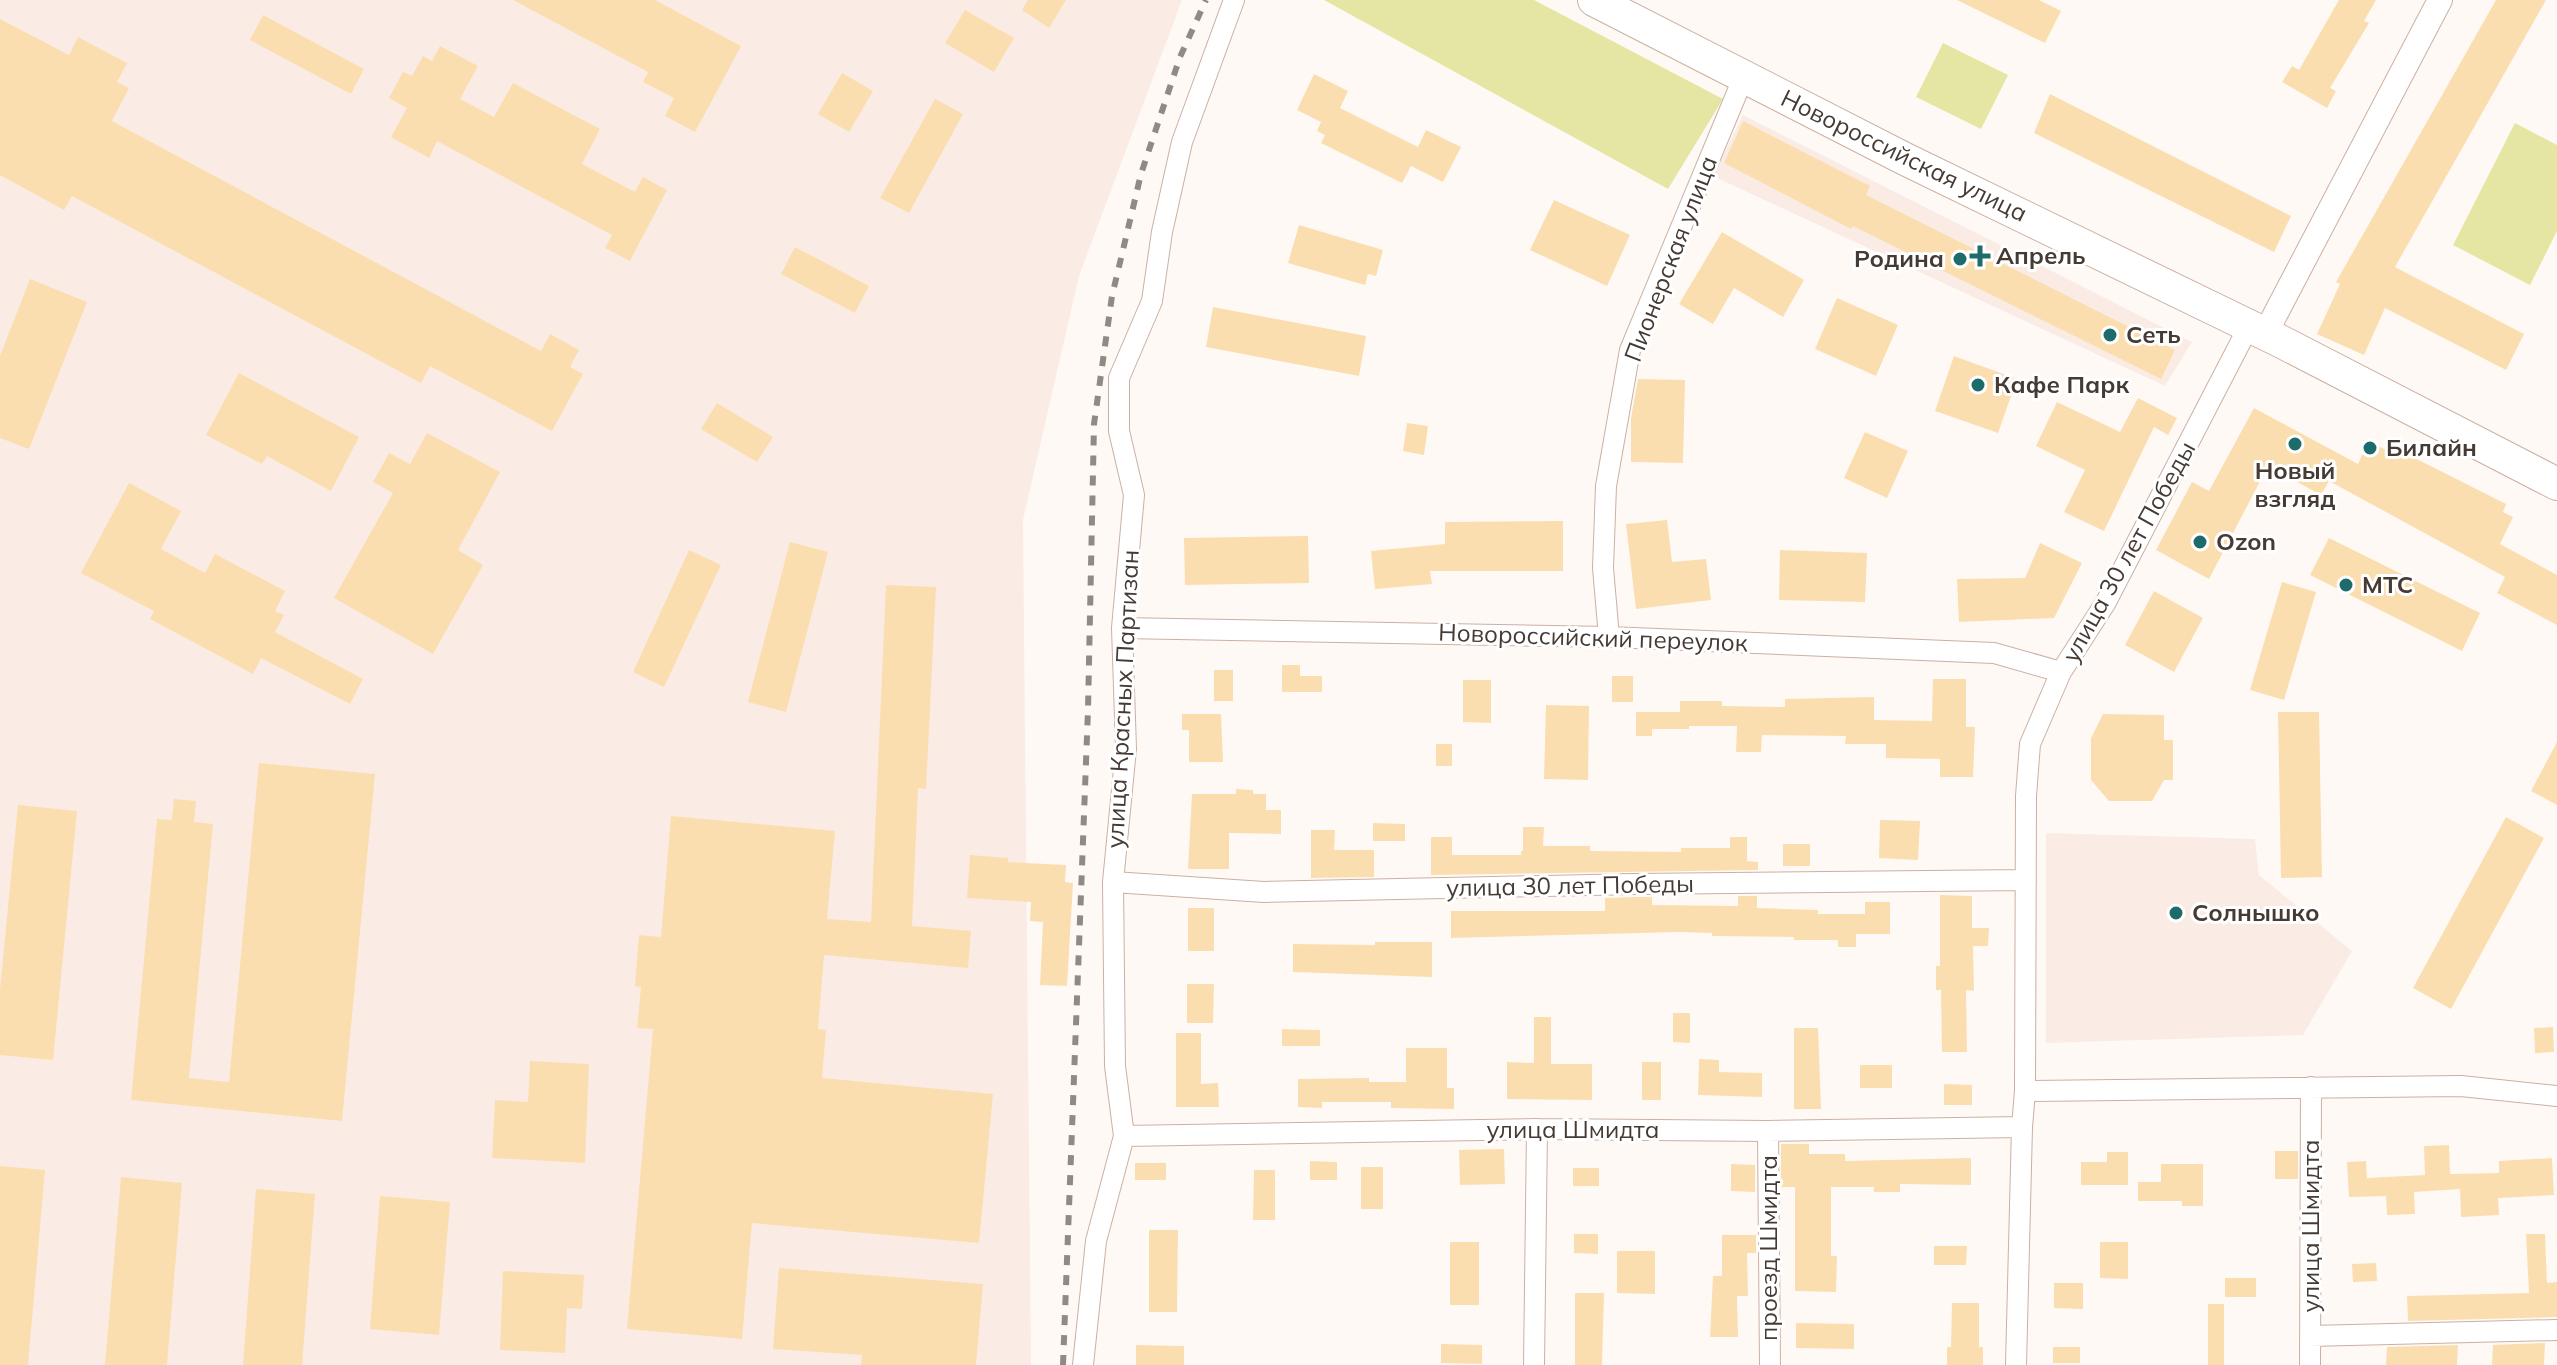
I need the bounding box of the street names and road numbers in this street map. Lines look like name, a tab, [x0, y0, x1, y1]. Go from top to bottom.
street label: Новороссийская улица	[1776, 82, 2032, 228]
street label: Пионерская улица	[1617, 152, 1723, 366]
street label: улица 30 лет Победы	[2055, 436, 2201, 667]
street label: улица Красных Партизан	[1099, 549, 1145, 849]
street label: Новороссийский переулок	[1438, 617, 1748, 657]
street label: улица 30 лет Победы	[1446, 868, 1694, 902]
street label: улица Шмидта	[1487, 1114, 1659, 1144]
street label: улица Шмидта	[2295, 1140, 2325, 1312]
street label: проезд Шмидта	[1753, 1155, 1783, 1341]

